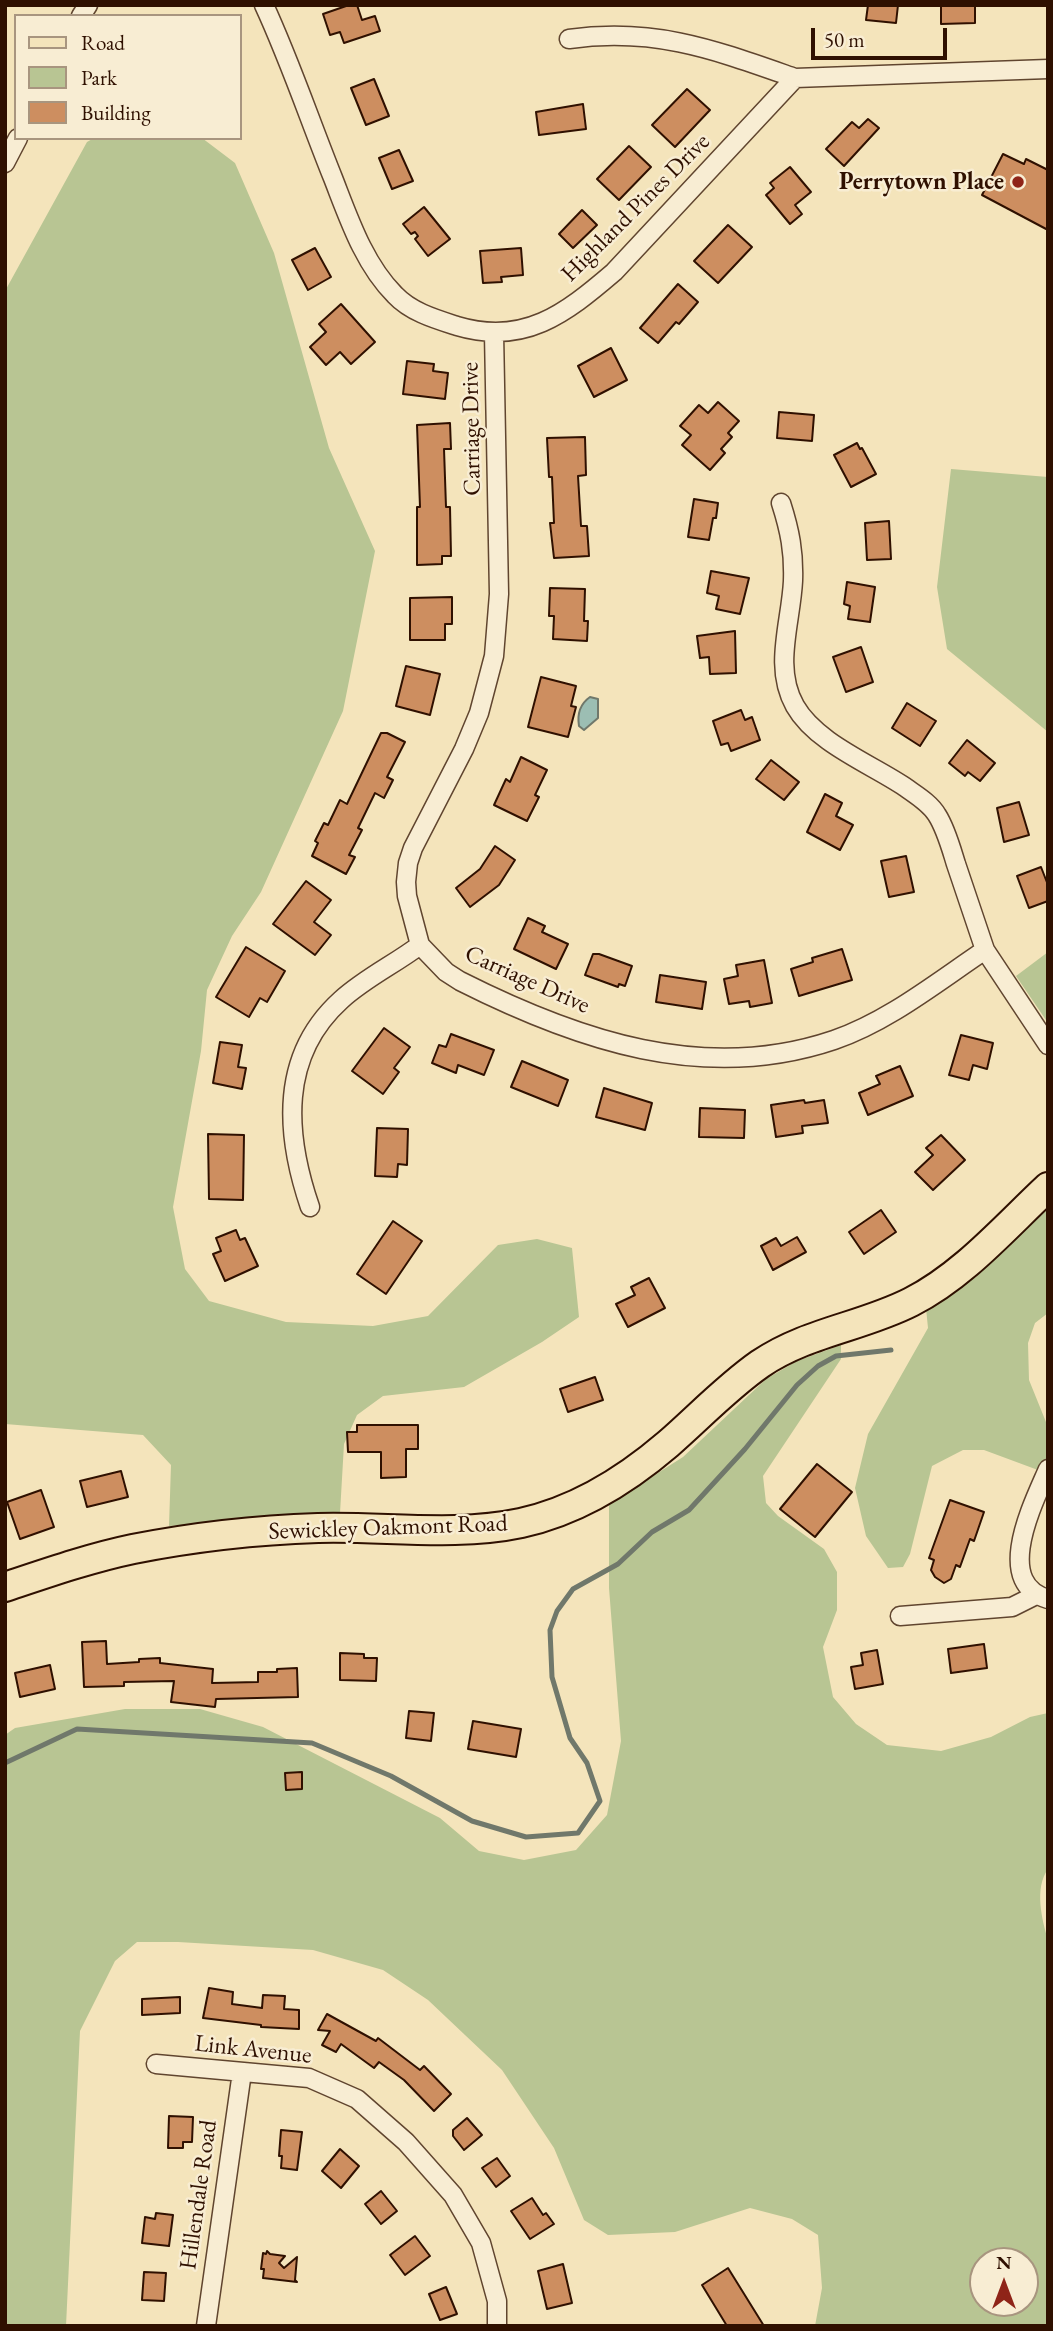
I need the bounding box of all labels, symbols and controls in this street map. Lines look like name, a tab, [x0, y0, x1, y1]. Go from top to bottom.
legend	[14, 14, 242, 140]
scale bar	[815, 14, 951, 58]
text: 50 m	[824, 26, 865, 53]
text: Road	[81, 29, 125, 56]
text: Park	[81, 64, 117, 91]
text: Building	[81, 99, 151, 126]
street label: Highland Pines Drive	[556, 128, 716, 288]
place label: Perrytown Place	[839, 168, 1004, 196]
marker: Perrytown Place	[1010, 174, 1026, 190]
street label: Carriage Drive	[456, 362, 488, 496]
street label: Carriage Drive	[460, 940, 594, 1020]
street label: Sewickley Oakmont Road	[268, 1509, 508, 1547]
street label: Link Avenue	[193, 2030, 313, 2070]
street label: Hillendale Road	[174, 2118, 224, 2272]
north arrow	[969, 2247, 1039, 2317]
text: N	[996, 2250, 1012, 2275]

